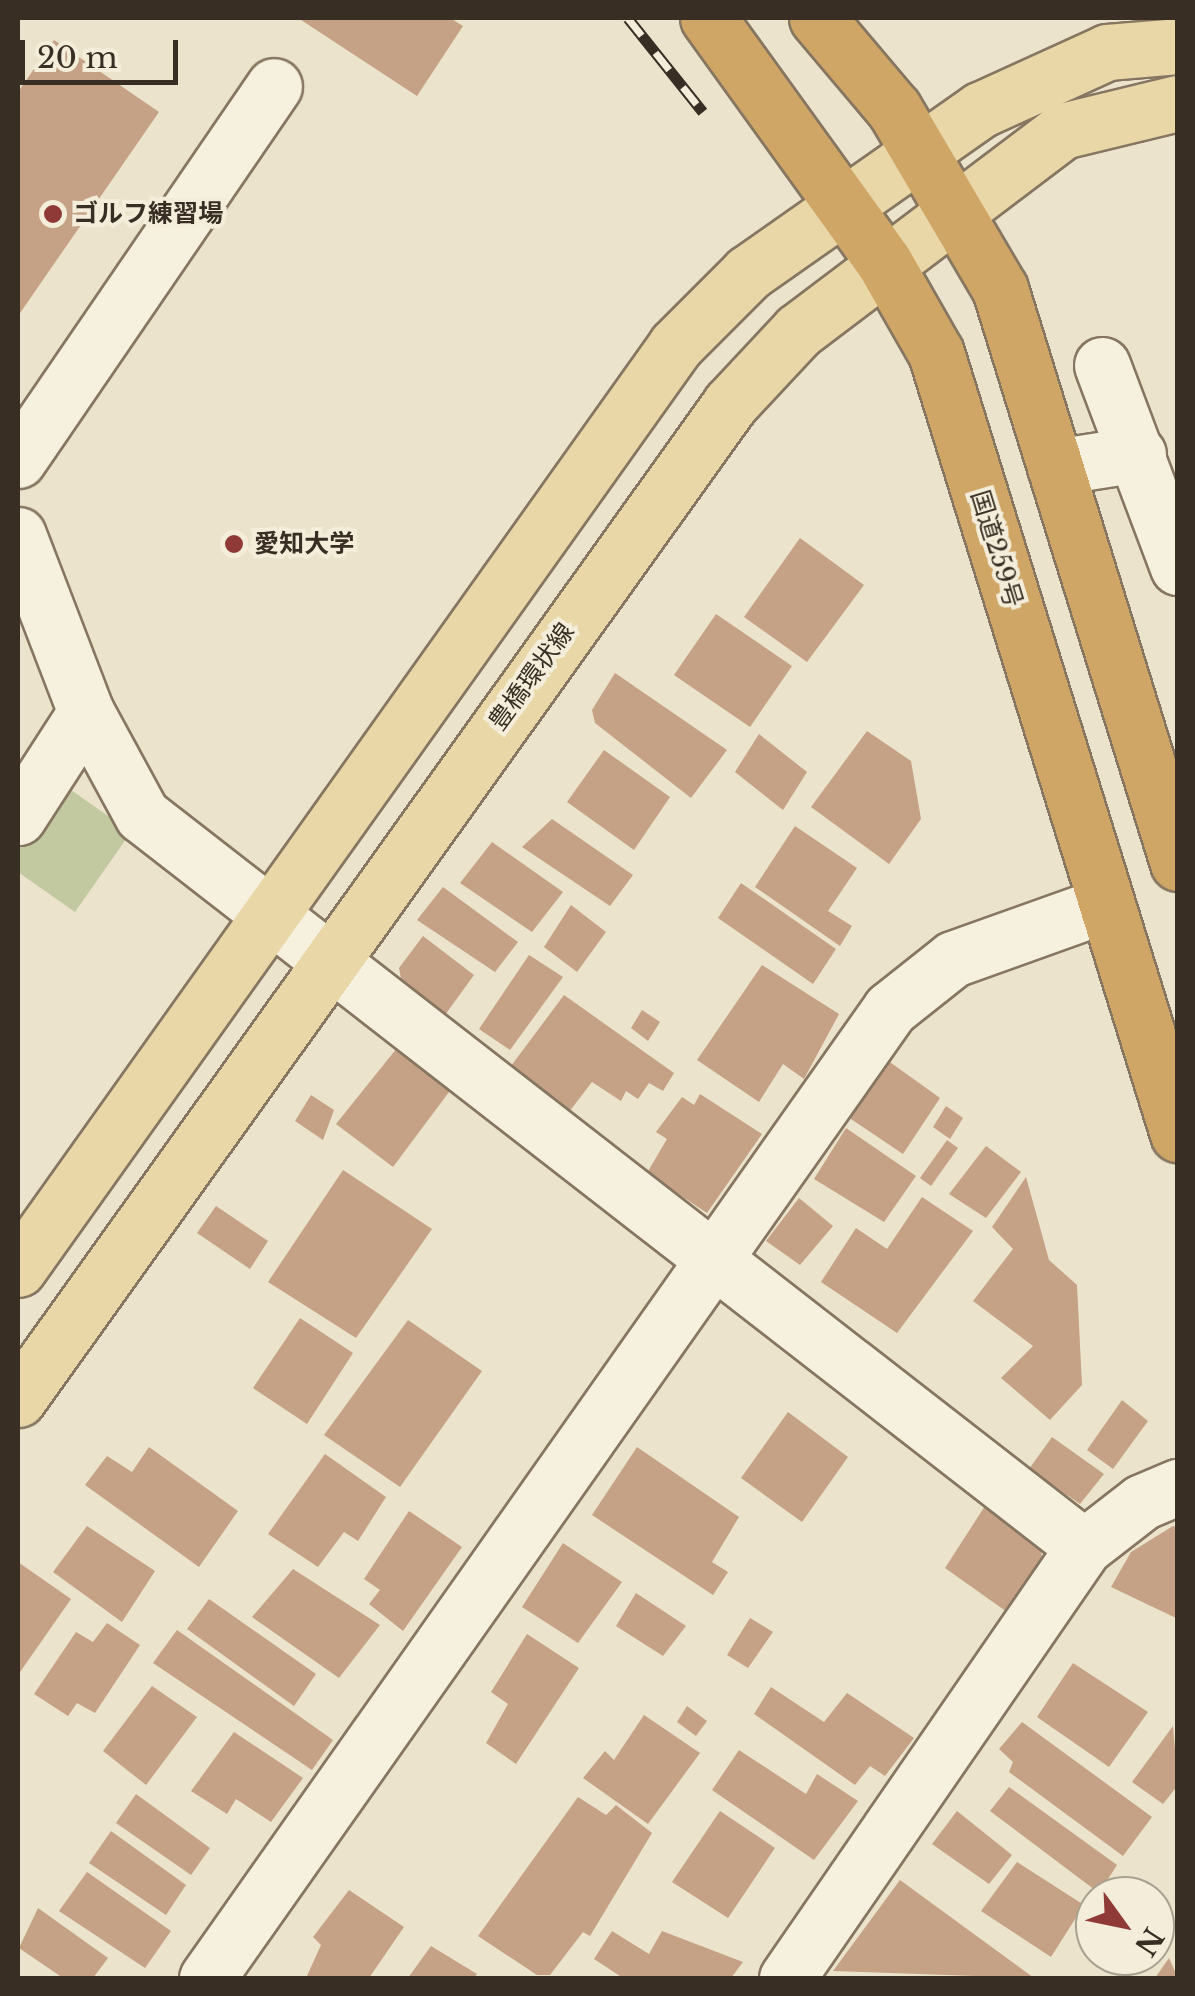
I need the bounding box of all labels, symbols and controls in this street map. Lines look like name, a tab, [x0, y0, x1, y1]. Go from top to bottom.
scale bar	[25, 20, 182, 82]
text: 20 m	[37, 39, 118, 76]
place label: ゴルフ練習場	[73, 199, 223, 229]
marker: ゴルフ練習場	[42, 203, 64, 225]
street label: 国道259号	[964, 487, 1028, 611]
place label: 愛知大学	[254, 529, 354, 559]
marker: 愛知大学	[223, 533, 245, 555]
street label: 豊橋環状線	[483, 618, 581, 736]
north arrow	[1075, 1876, 1175, 1976]
text: N	[1127, 1921, 1171, 1962]

